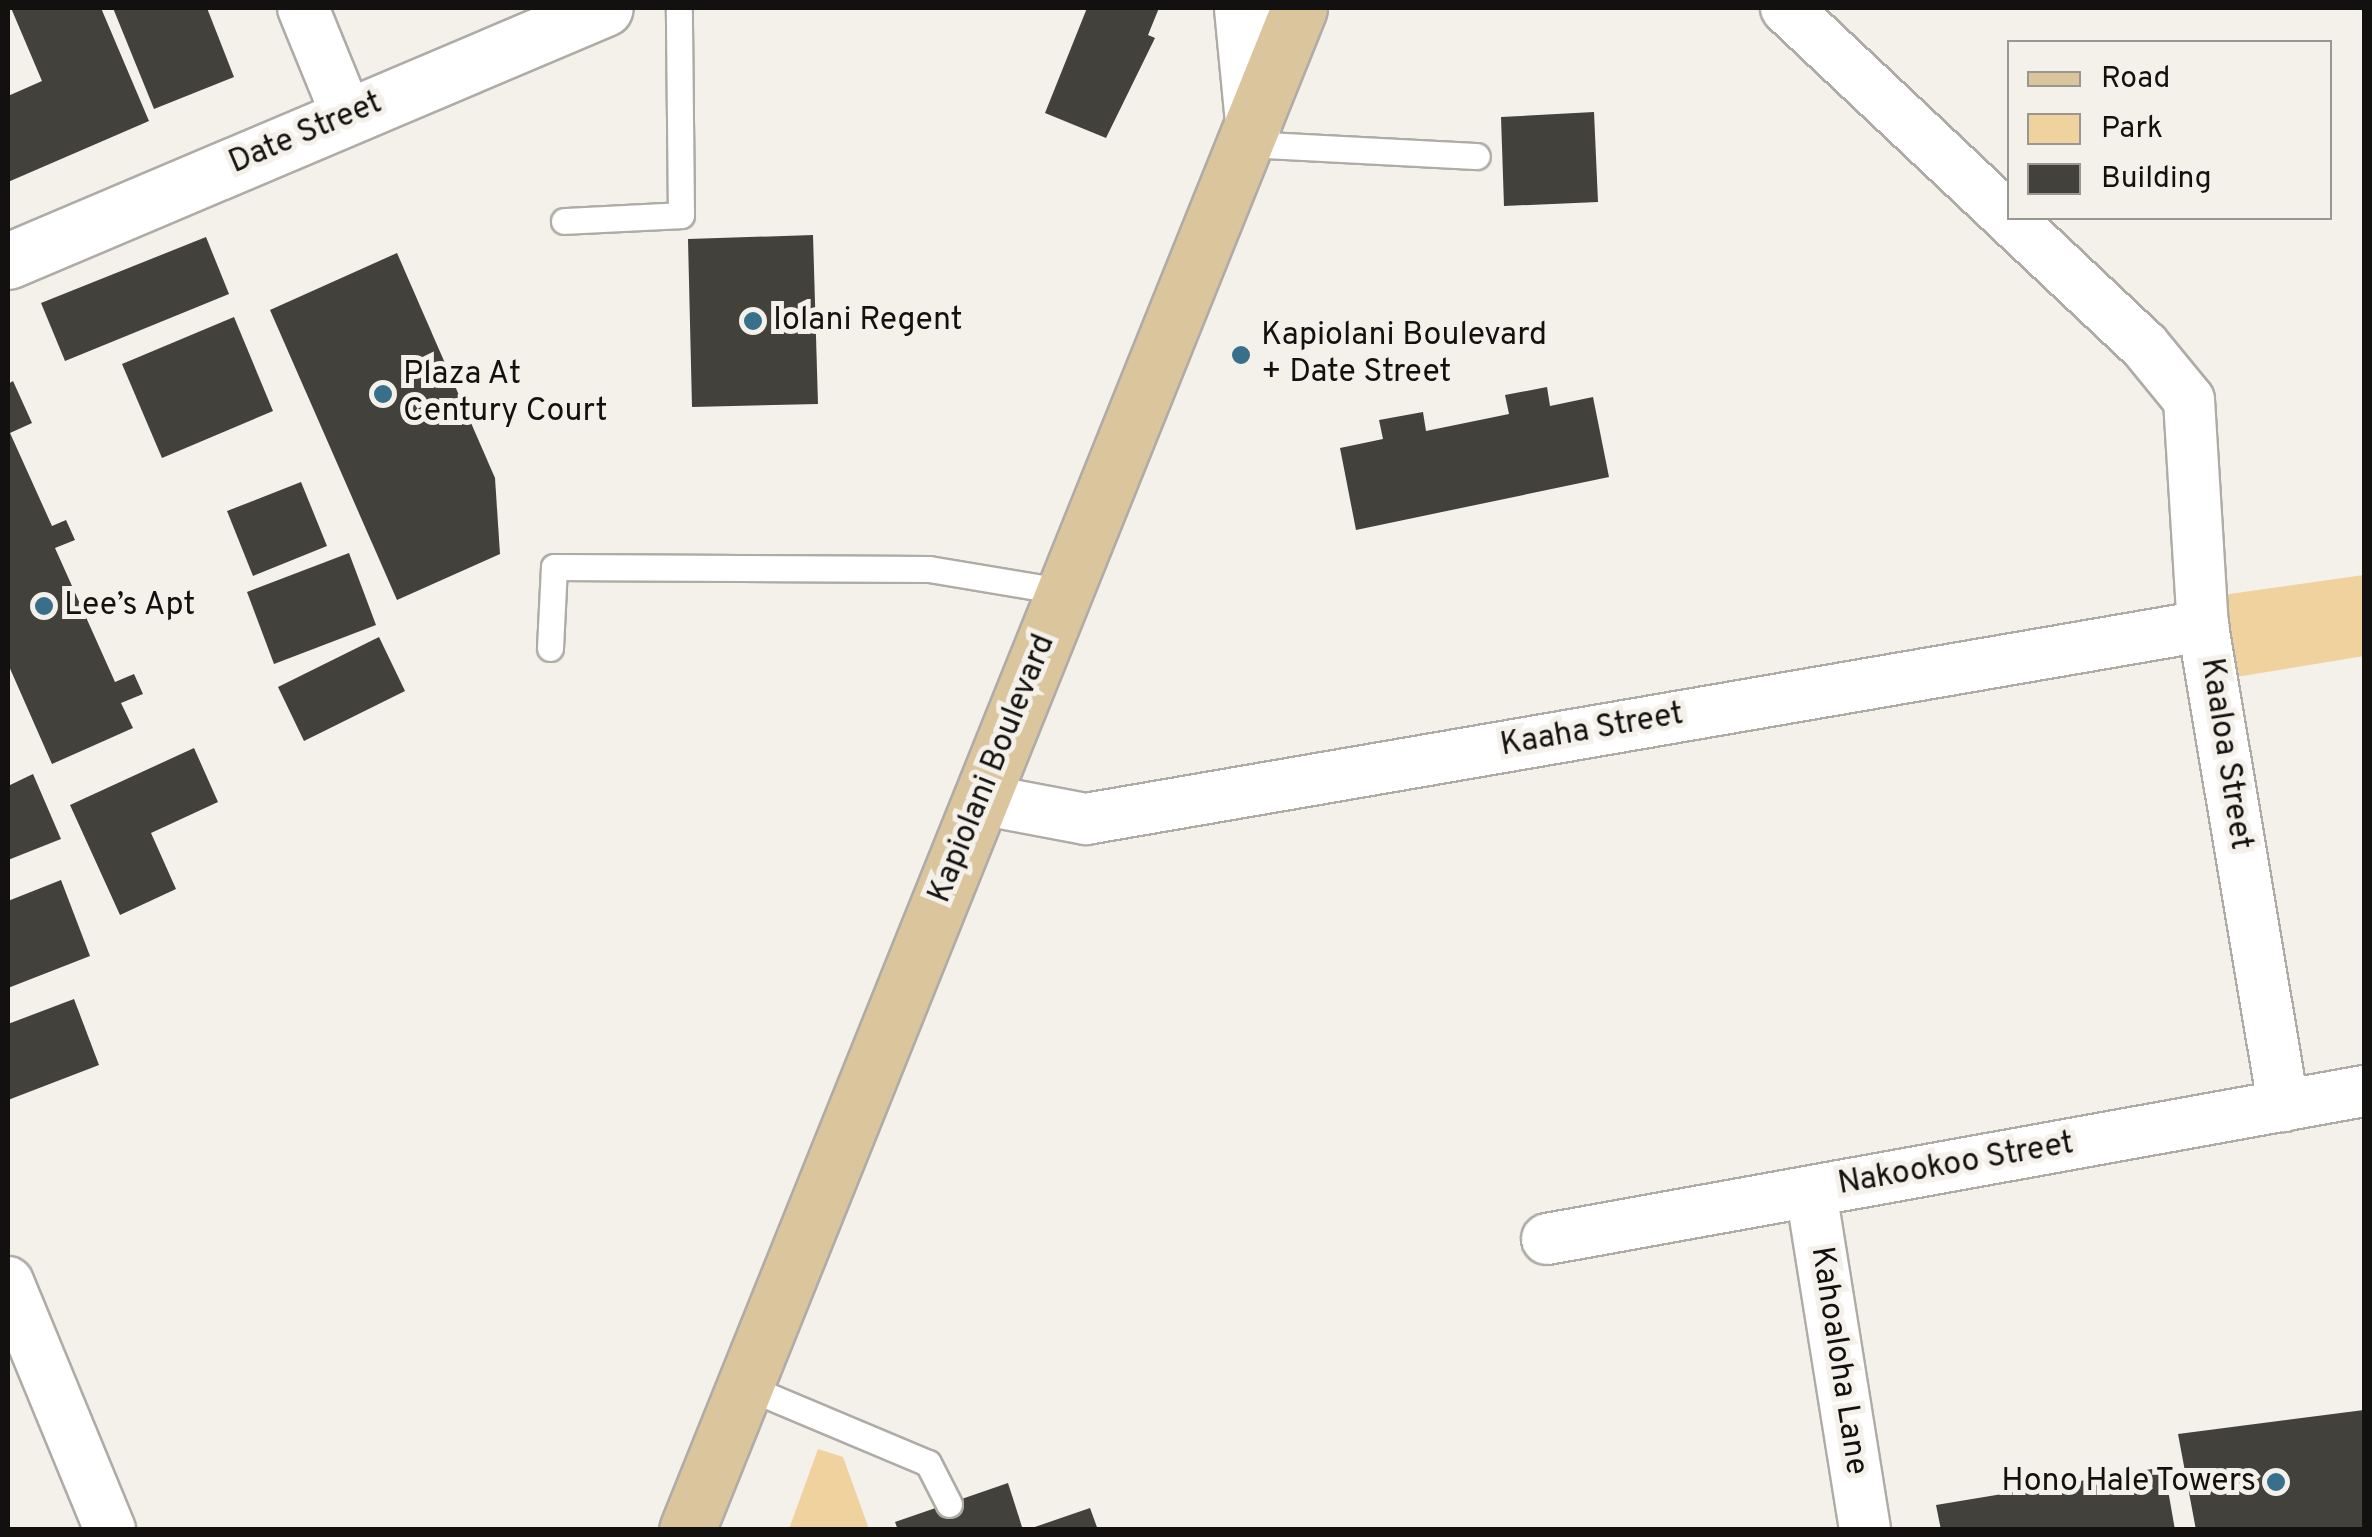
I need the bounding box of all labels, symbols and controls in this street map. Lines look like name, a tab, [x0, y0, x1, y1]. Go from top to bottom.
legend	[2007, 40, 2332, 220]
text: Road	[2101, 61, 2170, 98]
street label: Date Street	[224, 85, 388, 183]
text: Park	[2101, 111, 2163, 148]
text: Building	[2101, 161, 2212, 198]
place label: Iolani Regent	[773, 302, 963, 340]
marker: Iolani Regent	[742, 310, 764, 332]
place label: Kapiolani Boulevard + Date Street	[1261, 318, 1547, 393]
marker: Kapiolani Boulevard + Date Street	[1230, 344, 1252, 366]
place label: Plaza At Century Court	[403, 357, 608, 432]
marker: Plaza At Century Court	[372, 383, 394, 405]
place label: Lee’s Apt	[64, 587, 197, 625]
marker: Lee’s Apt	[33, 595, 55, 617]
street label: Kapiolani Boulevard	[922, 629, 1064, 909]
street label: Kaaloa Street	[2191, 655, 2259, 853]
street label: Kaaha Street	[1498, 696, 1686, 766]
street label: Nakookoo Street	[1835, 1125, 2077, 1205]
street label: Kahoaloha Lane	[1801, 1244, 1875, 1478]
place label: Hono Hale Towers	[2000, 1463, 2256, 1501]
marker: Hono Hale Towers	[2265, 1471, 2287, 1493]

